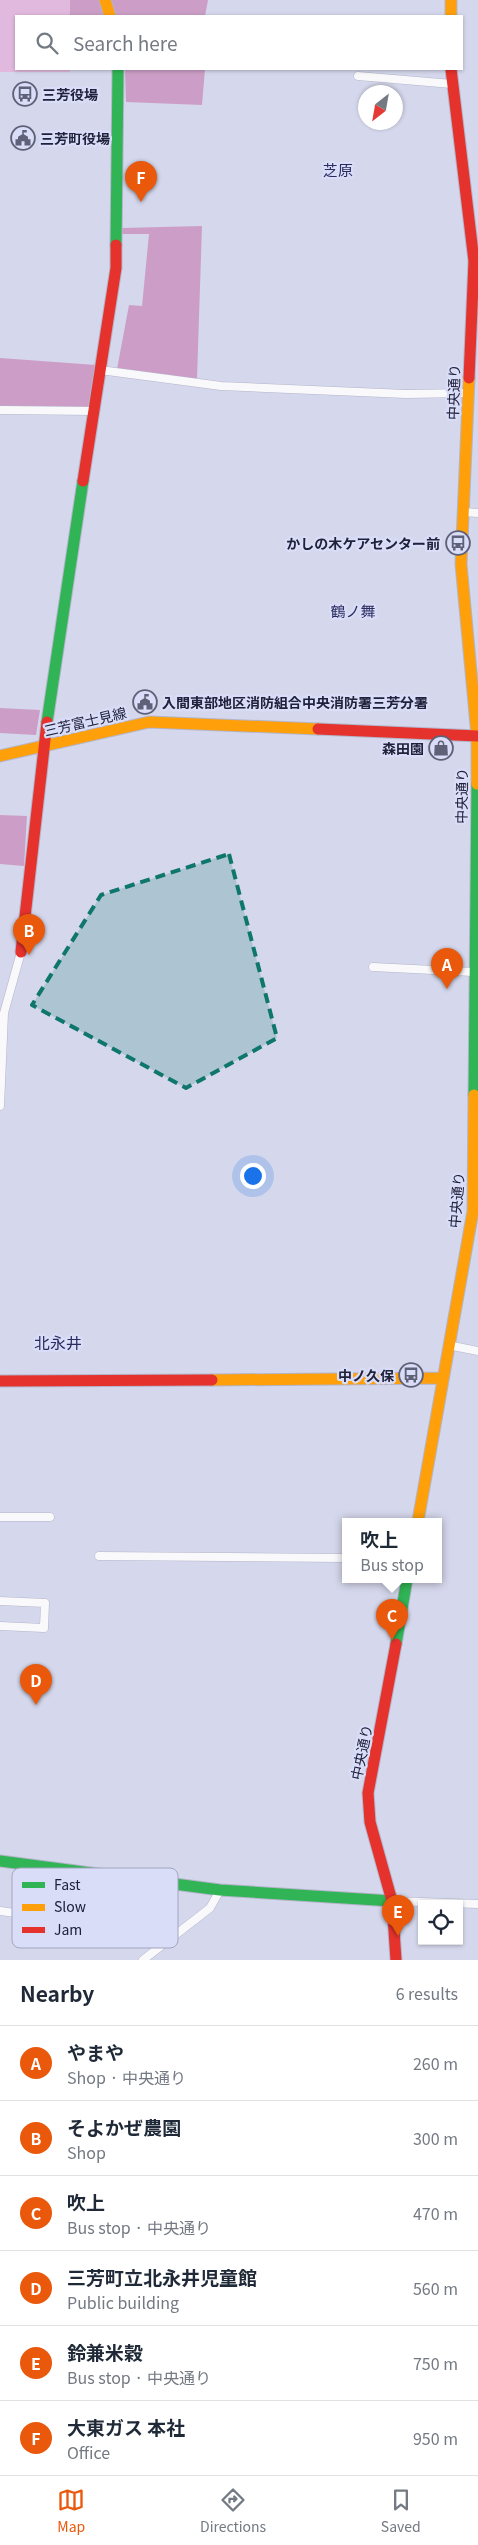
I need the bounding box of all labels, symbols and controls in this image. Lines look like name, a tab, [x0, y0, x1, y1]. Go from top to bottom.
search box	[15, 15, 463, 70]
icon: search	[33, 29, 61, 57]
text: Search here	[73, 29, 177, 56]
bus stop icon: 三芳役場	[12, 81, 38, 107]
place label: 三芳役場	[42, 84, 98, 104]
north arrow	[358, 85, 403, 130]
public building icon: 三芳町役場	[10, 125, 36, 151]
place label: 三芳町役場	[40, 128, 110, 148]
district label: 芝原	[323, 159, 353, 180]
pin: F	[125, 161, 157, 202]
street label: 中央通り	[442, 364, 464, 420]
bus stop icon: かしの木ケアセンター前	[445, 530, 471, 556]
place label: かしの木ケアセンター前	[286, 533, 440, 553]
district label: 鶴ノ舞	[330, 600, 376, 621]
public building icon: 入間東部地区消防組合中央消防署三芳分署	[132, 689, 158, 715]
place label: 入間東部地区消防組合中央消防署三芳分署	[162, 692, 428, 712]
street label: 三芳富士見線	[42, 702, 128, 740]
shop icon: 森田園	[428, 735, 454, 761]
place label: 森田園	[382, 738, 424, 758]
street label: 中央通り	[451, 768, 471, 824]
pin: B	[13, 914, 45, 955]
pin: A	[431, 948, 463, 989]
your location	[240, 1163, 266, 1189]
street label: 中央通り	[444, 1171, 468, 1229]
district label: 北永井	[34, 1330, 82, 1354]
bus stop icon: 中ノ久保	[398, 1362, 424, 1388]
place label: 中ノ久保	[338, 1365, 394, 1385]
popup	[342, 1518, 442, 1583]
text: 吹上	[360, 1525, 398, 1552]
text: Bus stop	[360, 1552, 424, 1576]
pin: C	[376, 1599, 408, 1640]
pin: D	[20, 1664, 52, 1705]
street label: 中央通り	[345, 1723, 377, 1781]
legend	[12, 1868, 178, 1948]
text: Fast	[54, 1874, 81, 1894]
pin: E	[382, 1895, 414, 1936]
text: Slow	[54, 1896, 86, 1916]
map controls	[418, 1900, 463, 1945]
button: locate	[418, 1900, 463, 1945]
text: Jam	[54, 1919, 82, 1939]
text: Nearby	[20, 1978, 94, 2008]
text: 6 results	[396, 1981, 458, 2005]
text: やまや	[67, 2038, 124, 2065]
text: A	[31, 2051, 41, 2075]
text: 260 m	[413, 2051, 458, 2075]
text: Shop · 中央通り	[67, 2065, 186, 2089]
text: そよかぜ農園	[67, 2113, 181, 2140]
text: B	[31, 2126, 41, 2150]
text: 300 m	[413, 2126, 458, 2150]
text: Shop	[67, 2140, 106, 2164]
text: 吹上	[67, 2188, 105, 2215]
text: C	[31, 2201, 41, 2225]
text: 470 m	[413, 2201, 458, 2225]
text: Bus stop · 中央通り	[67, 2215, 211, 2239]
text: 三芳町立北永井児童館	[67, 2263, 257, 2290]
text: D	[30, 2276, 42, 2300]
text: 560 m	[413, 2276, 458, 2300]
text: Public building	[67, 2290, 179, 2314]
text: 鈴兼米穀	[67, 2338, 143, 2365]
text: E	[31, 2351, 41, 2375]
text: 750 m	[413, 2351, 458, 2375]
text: Bus stop · 中央通り	[67, 2365, 211, 2389]
text: 大東ガス 本社	[67, 2413, 185, 2440]
text: F	[31, 2426, 41, 2450]
text: 950 m	[413, 2426, 458, 2450]
text: Office	[67, 2440, 110, 2464]
tab: Map	[57, 2486, 85, 2536]
tab: Directions	[200, 2486, 266, 2536]
tab: Saved	[381, 2486, 421, 2536]

